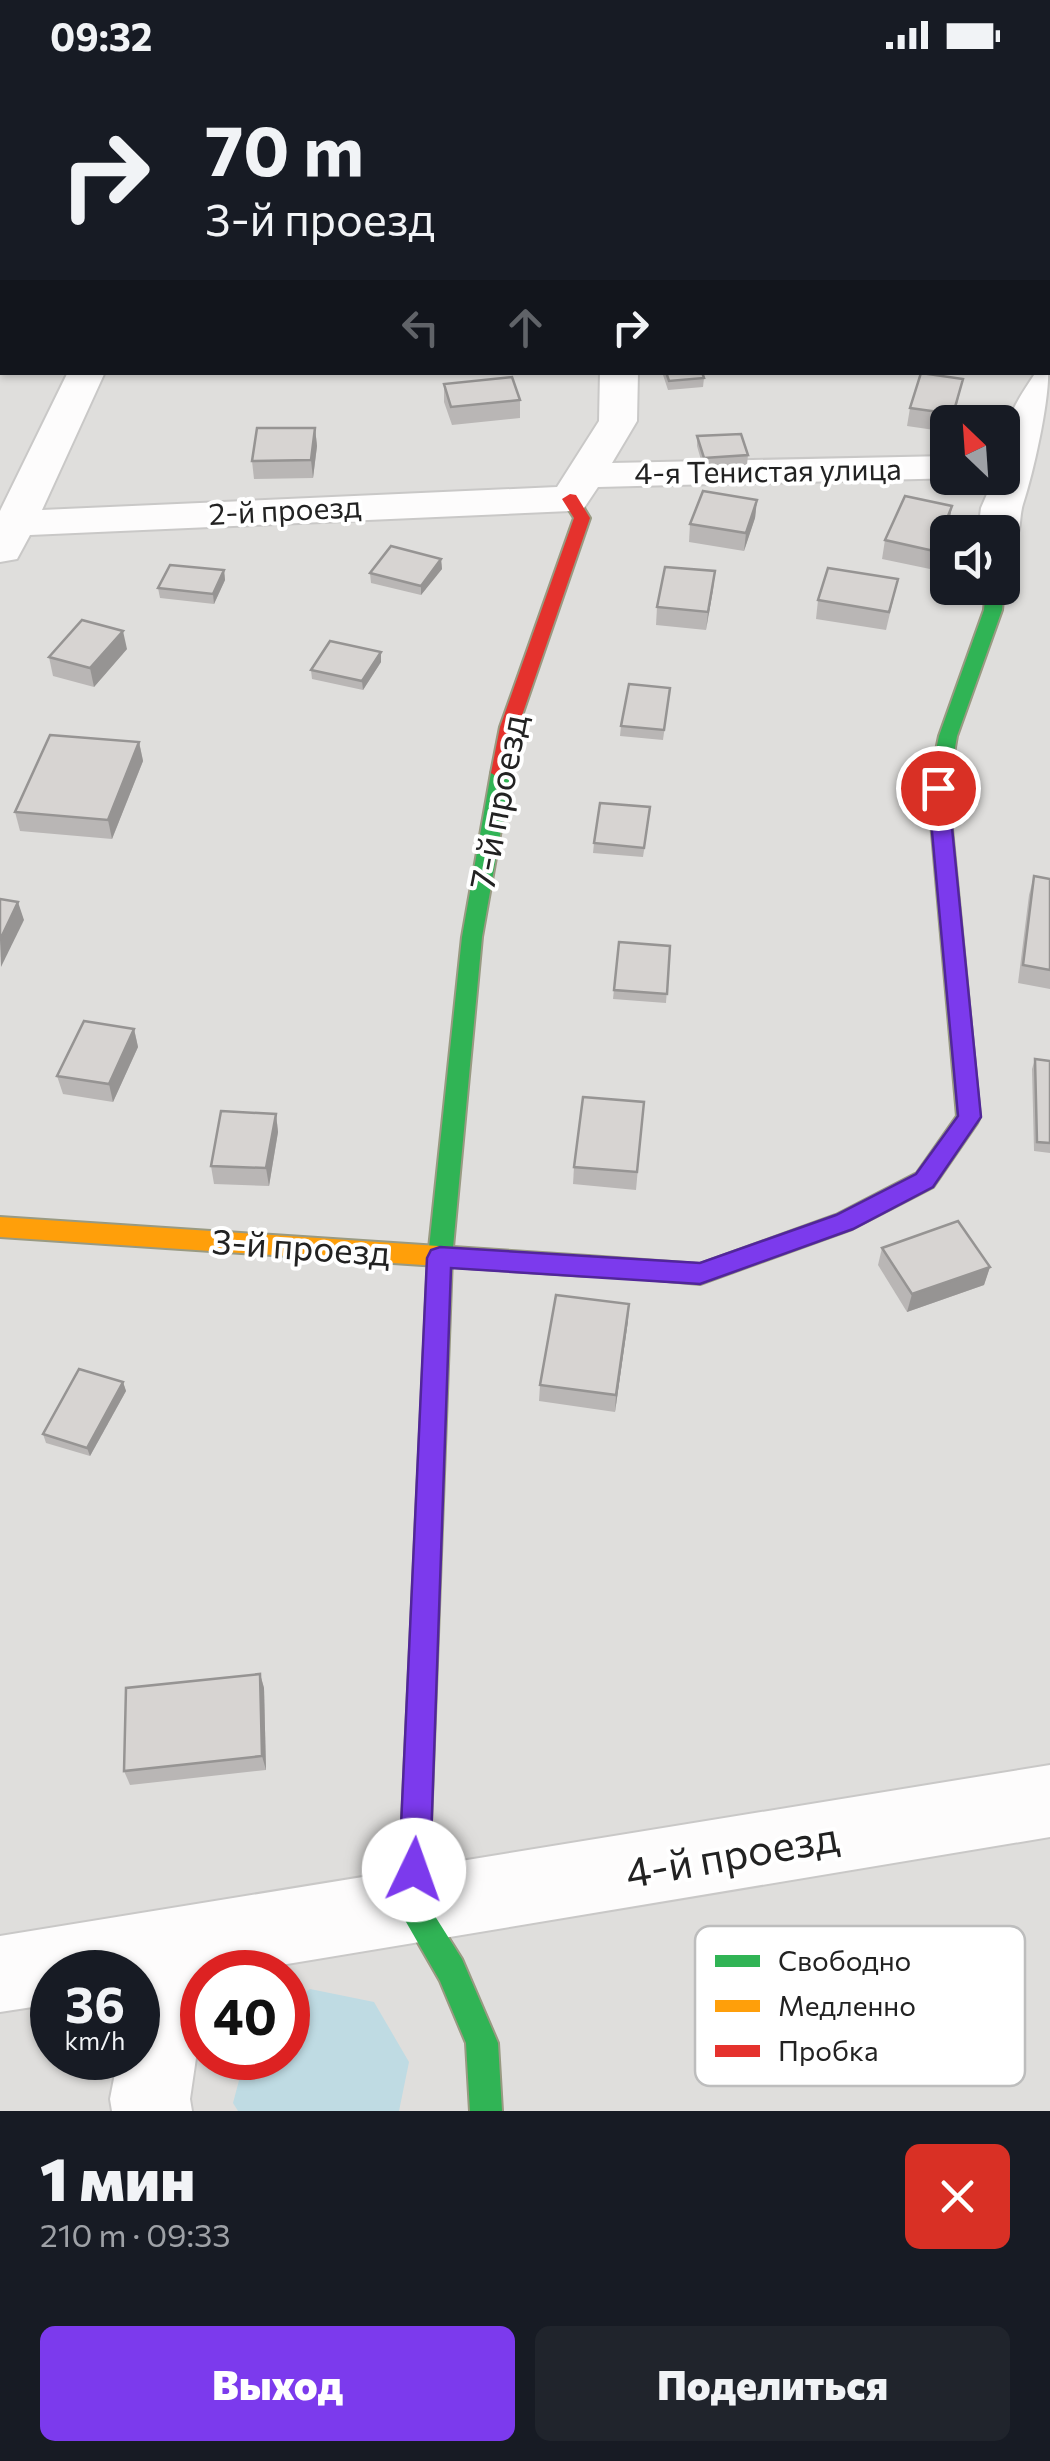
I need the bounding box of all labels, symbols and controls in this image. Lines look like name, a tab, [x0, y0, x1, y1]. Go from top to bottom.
text: 09:32	[50, 12, 152, 59]
text: 70 m	[205, 105, 364, 190]
icon: right	[40, 110, 170, 240]
text: 3-й проезд	[205, 190, 435, 245]
icon: left	[393, 300, 448, 355]
icon: ahead	[498, 300, 553, 355]
icon: right	[603, 300, 658, 355]
north arrow	[930, 405, 1020, 495]
map controls	[930, 405, 1020, 605]
street label: 4-я Тенистая улица	[634, 449, 902, 490]
street label: 2-й проезд	[208, 486, 362, 531]
button: sound	[930, 515, 1020, 605]
street label: 7-й проезд	[459, 710, 535, 893]
pin	[896, 746, 981, 831]
icon: arrive	[911, 761, 966, 816]
street label: 3-й проезд	[211, 1218, 392, 1273]
street label: 4-й проезд	[621, 1809, 842, 1897]
position arrow	[362, 1818, 466, 1922]
legend	[695, 1926, 1025, 2086]
text: Свободно	[778, 1943, 911, 1977]
speed limit sign: 40	[180, 1950, 310, 2080]
text: 36	[65, 1972, 125, 2033]
text: Медленно	[778, 1988, 916, 2022]
text: km/h	[65, 2025, 125, 2055]
text: Пробка	[778, 2033, 878, 2067]
text: 1 мин	[40, 2140, 195, 2213]
button: close	[905, 2144, 1010, 2249]
text: 210 m · 09:33	[40, 2214, 230, 2254]
button: Выход	[40, 2326, 515, 2441]
button: Поделиться	[535, 2326, 1010, 2441]

